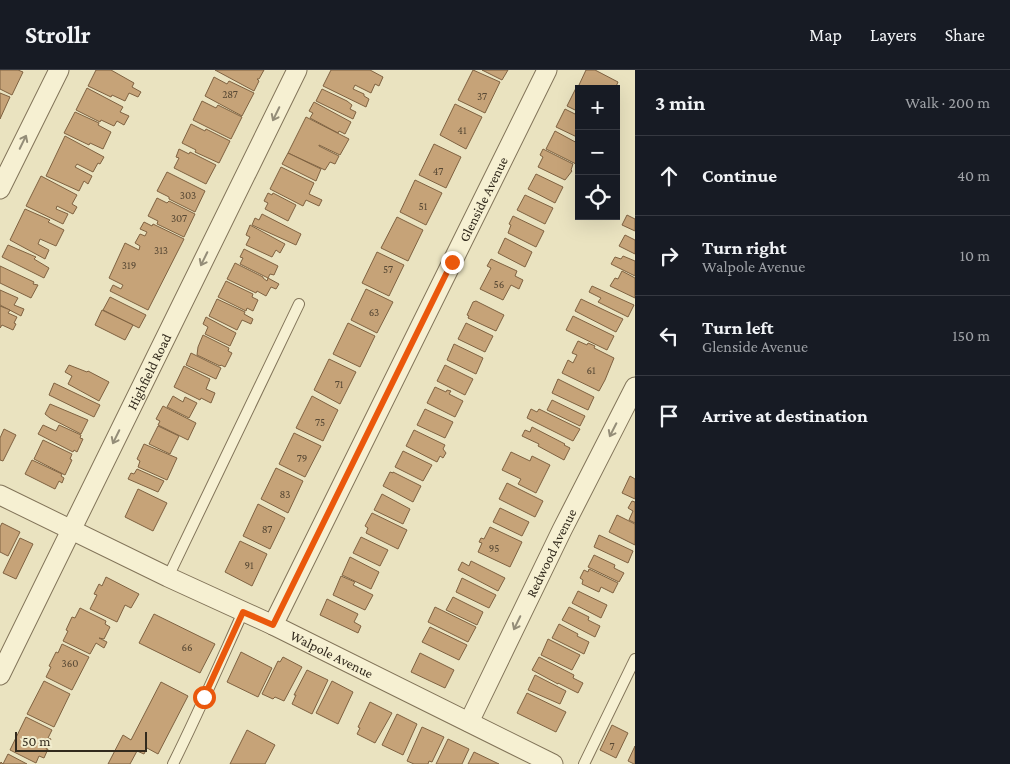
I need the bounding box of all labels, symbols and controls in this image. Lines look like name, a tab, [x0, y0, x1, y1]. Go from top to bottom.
text: Strollr	[25, 21, 91, 48]
text: Map	[809, 25, 842, 45]
text: Layers	[870, 25, 917, 45]
text: Share	[945, 25, 985, 45]
map controls	[575, 85, 620, 220]
button: +	[575, 85, 620, 130]
house number: 287	[222, 88, 238, 100]
house number: 37	[477, 90, 487, 102]
text: 3 min	[655, 91, 705, 115]
text: Walk · 200 m	[905, 94, 990, 111]
one-way arrow	[270, 106, 280, 121]
house number: 41	[457, 124, 467, 136]
button: −	[575, 130, 620, 175]
one-way arrow	[19, 135, 28, 150]
street label: Glenside Avenue	[456, 154, 511, 244]
icon: ahead	[655, 162, 683, 190]
house number: 47	[433, 165, 443, 177]
text: Continue	[702, 165, 777, 186]
text: 40 m	[957, 167, 990, 184]
button: locate	[575, 175, 620, 220]
house number: 303	[180, 189, 196, 201]
house number: 51	[419, 200, 428, 212]
house number: 307	[171, 212, 187, 224]
text: Turn right	[702, 237, 787, 258]
icon: right	[655, 242, 683, 270]
house number: 313	[154, 244, 168, 256]
text: 10 m	[960, 247, 990, 264]
route end	[441, 251, 464, 274]
one-way arrow	[199, 252, 209, 267]
text: Walpole Avenue	[702, 258, 805, 275]
house number: 319	[122, 259, 136, 271]
house number: 57	[383, 263, 393, 275]
house number: 56	[494, 278, 504, 290]
house number: 63	[369, 306, 379, 318]
text: Turn left	[702, 317, 774, 338]
icon: left	[655, 322, 683, 350]
text: 150 m	[952, 327, 990, 344]
street label: Highfield Road	[123, 330, 175, 412]
text: Glenside Avenue	[702, 338, 808, 355]
house number: 61	[586, 364, 596, 376]
house number: 71	[335, 378, 344, 390]
icon: arrive	[655, 402, 683, 430]
text: Arrive at destination	[702, 405, 868, 426]
house number: 75	[315, 416, 325, 428]
one-way arrow	[608, 423, 618, 438]
one-way arrow	[111, 429, 121, 444]
house number: 79	[297, 452, 307, 464]
house number: 83	[280, 488, 290, 500]
street label: Redwood Avenue	[523, 506, 580, 600]
house number: 87	[262, 523, 272, 535]
house number: 95	[489, 542, 499, 554]
house number: 91	[244, 559, 254, 571]
one-way arrow	[512, 615, 521, 630]
street label: Walpole Avenue	[288, 627, 376, 681]
house number: 66	[181, 641, 193, 653]
house number: 360	[61, 657, 79, 669]
route start	[193, 686, 216, 709]
scale bar	[15, 729, 148, 752]
text: 50 m	[22, 733, 50, 749]
house number: 7	[609, 740, 615, 752]

